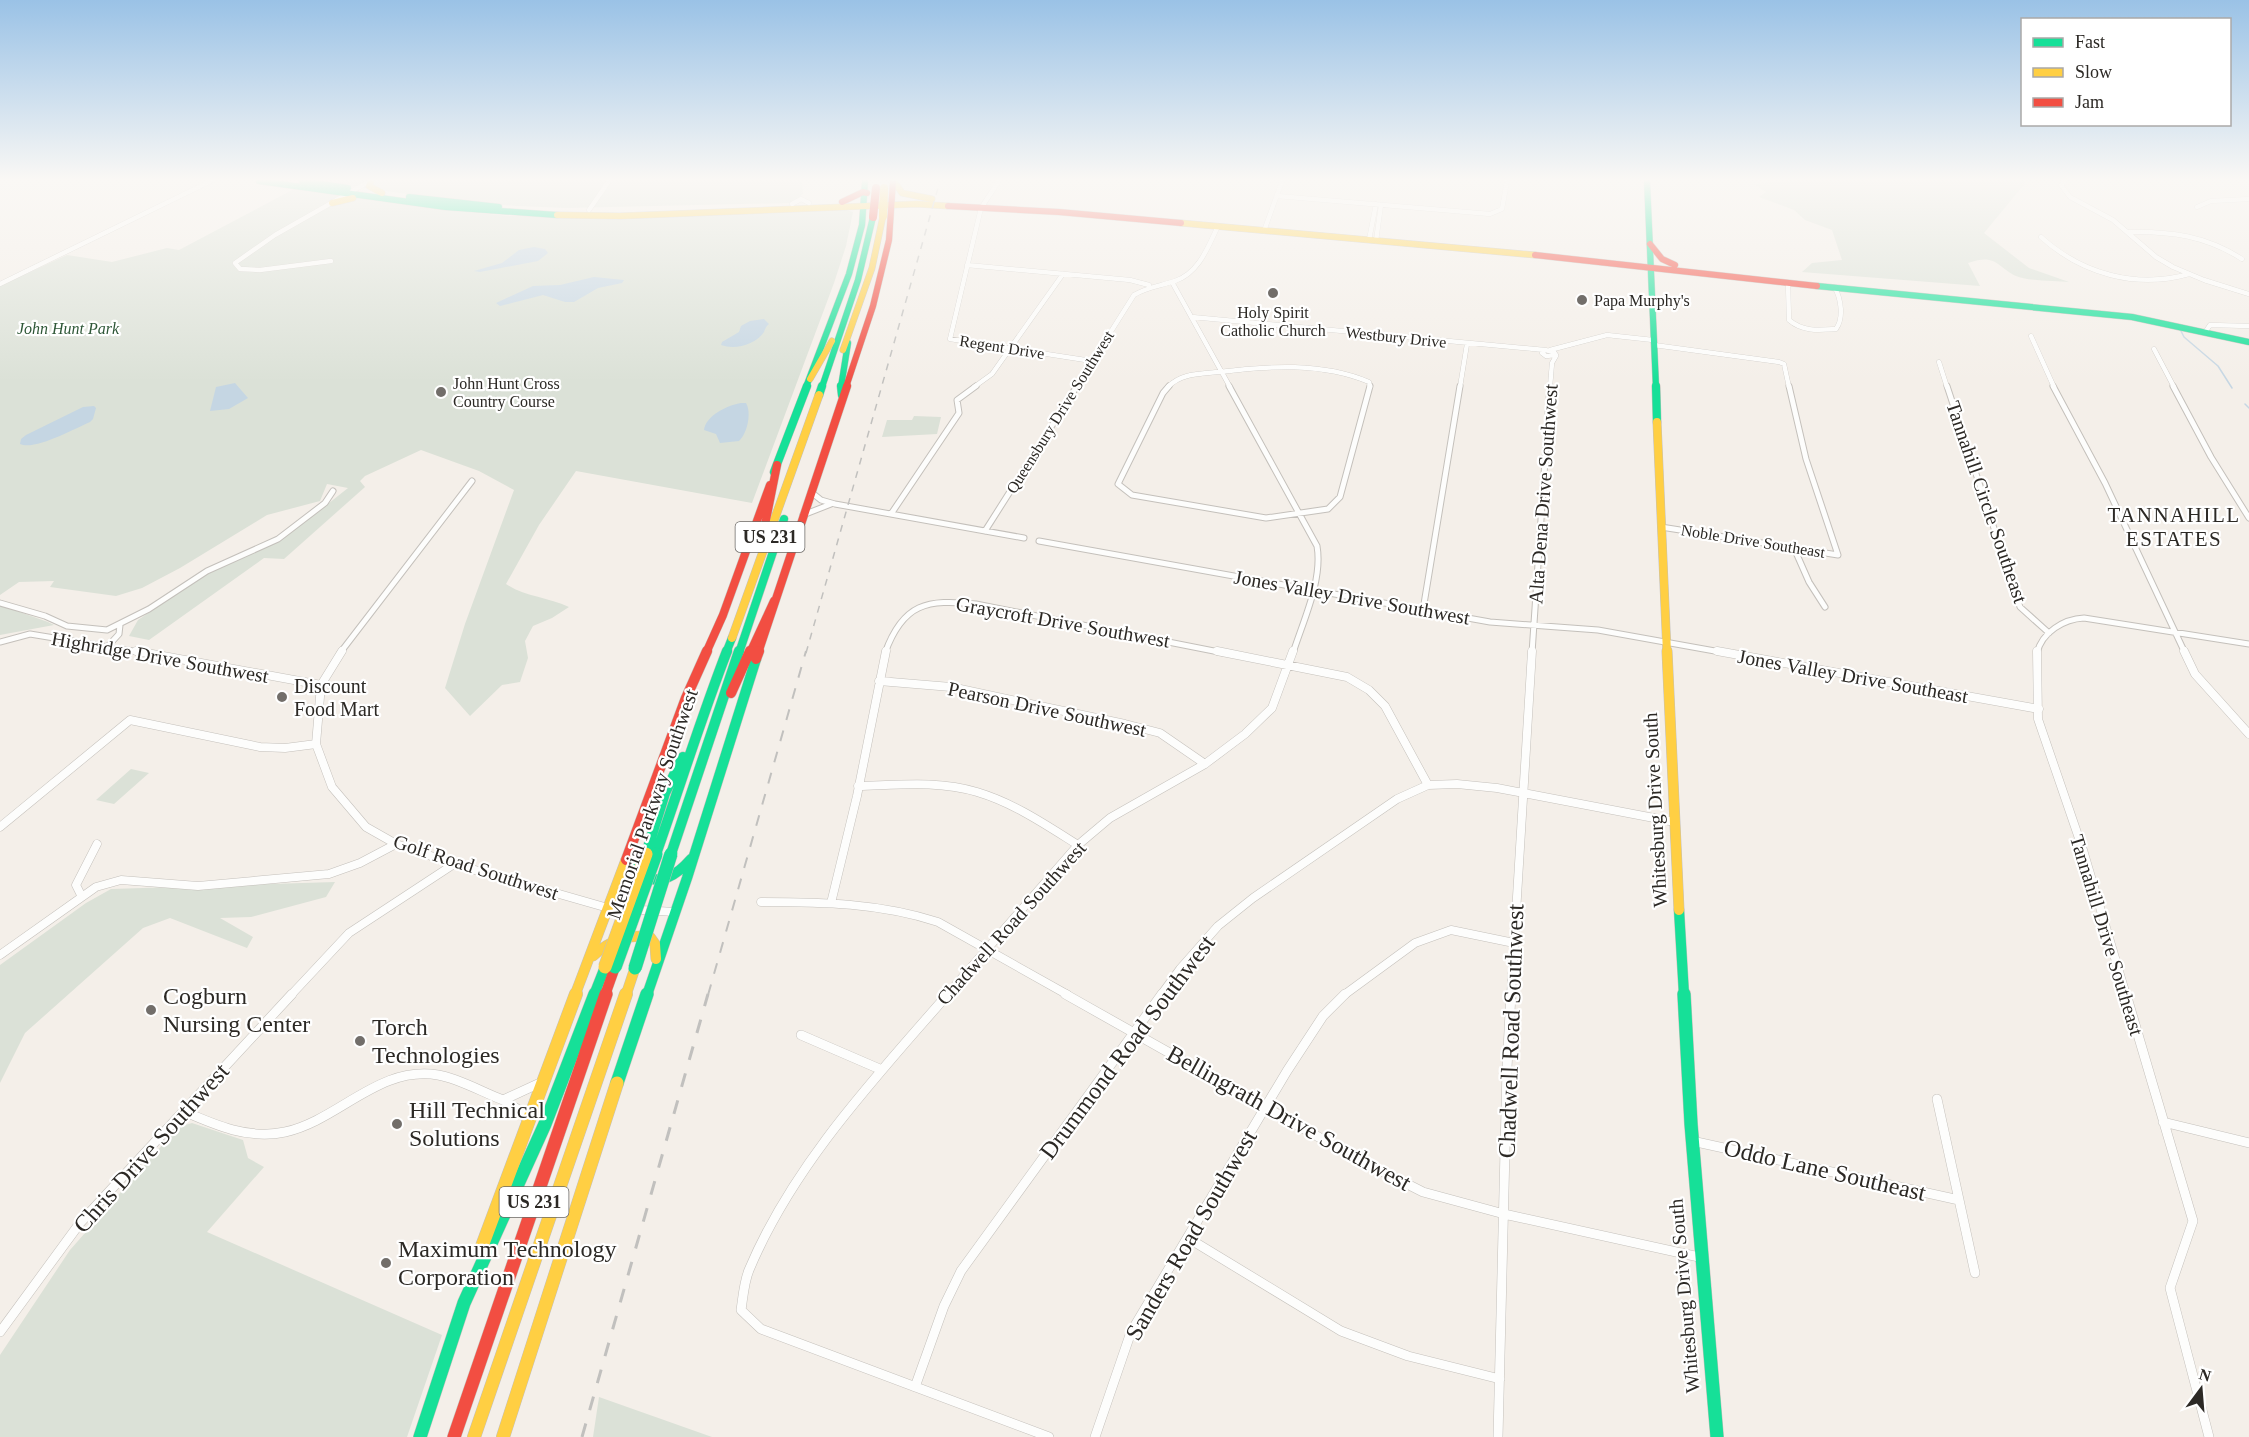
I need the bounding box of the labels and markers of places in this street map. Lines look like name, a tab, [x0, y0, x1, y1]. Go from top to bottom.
marker: Holy Spirit Catholic Church	[1266, 286, 1280, 300]
place label: Papa Murphy's	[1594, 292, 1690, 310]
marker: Papa Murphy's	[1575, 293, 1589, 307]
place label: Holy Spirit Catholic Church	[1220, 304, 1326, 339]
place label: John Hunt Cross Country Course	[453, 375, 560, 411]
marker: John Hunt Cross Country Course	[434, 385, 448, 399]
place label: Discount Food Mart	[294, 675, 379, 720]
marker: Discount Food Mart	[275, 690, 289, 704]
place label: Cogburn Nursing Center	[163, 983, 310, 1037]
marker: Cogburn Nursing Center	[144, 1003, 158, 1017]
place label: Torch Technologies	[372, 1014, 500, 1068]
marker: Torch Technologies	[353, 1034, 367, 1048]
place label: Hill Technical Solutions	[409, 1097, 545, 1151]
marker: Hill Technical Solutions	[390, 1117, 404, 1131]
place label: Maximum Technology Corporation	[398, 1236, 617, 1290]
marker: Maximum Technology Corporation	[379, 1256, 393, 1270]

